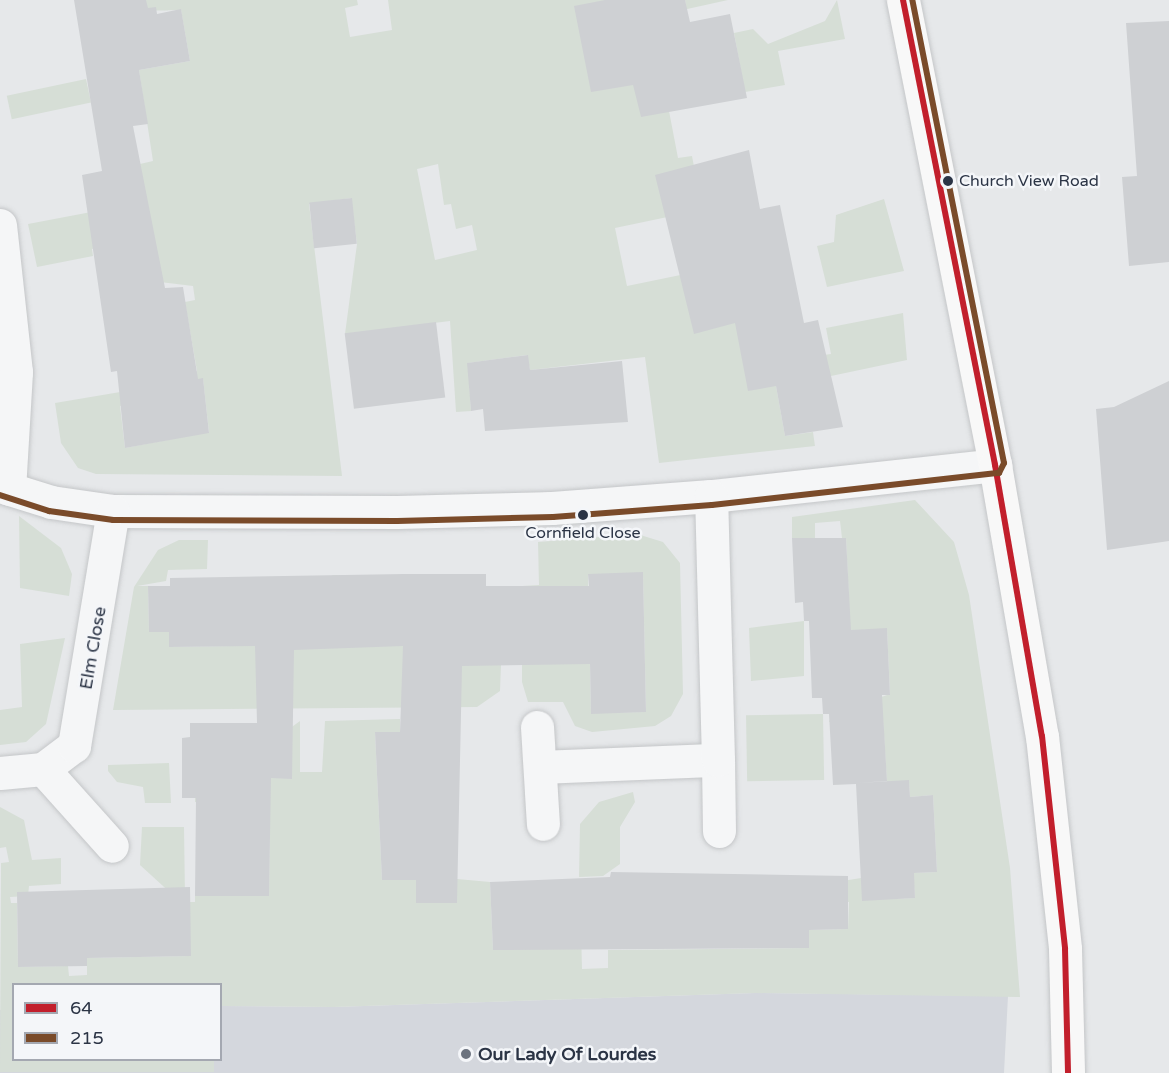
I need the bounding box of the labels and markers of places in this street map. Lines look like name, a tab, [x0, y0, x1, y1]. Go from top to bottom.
place label: Church View Road	[959, 171, 1099, 191]
marker: Church View Road	[942, 175, 954, 187]
marker: Cornfield Close	[577, 509, 589, 521]
place label: Cornfield Close	[525, 523, 641, 543]
place label: Our Lady Of Lourdes	[478, 1043, 656, 1065]
marker: Our Lady Of Lourdes	[459, 1047, 473, 1061]

